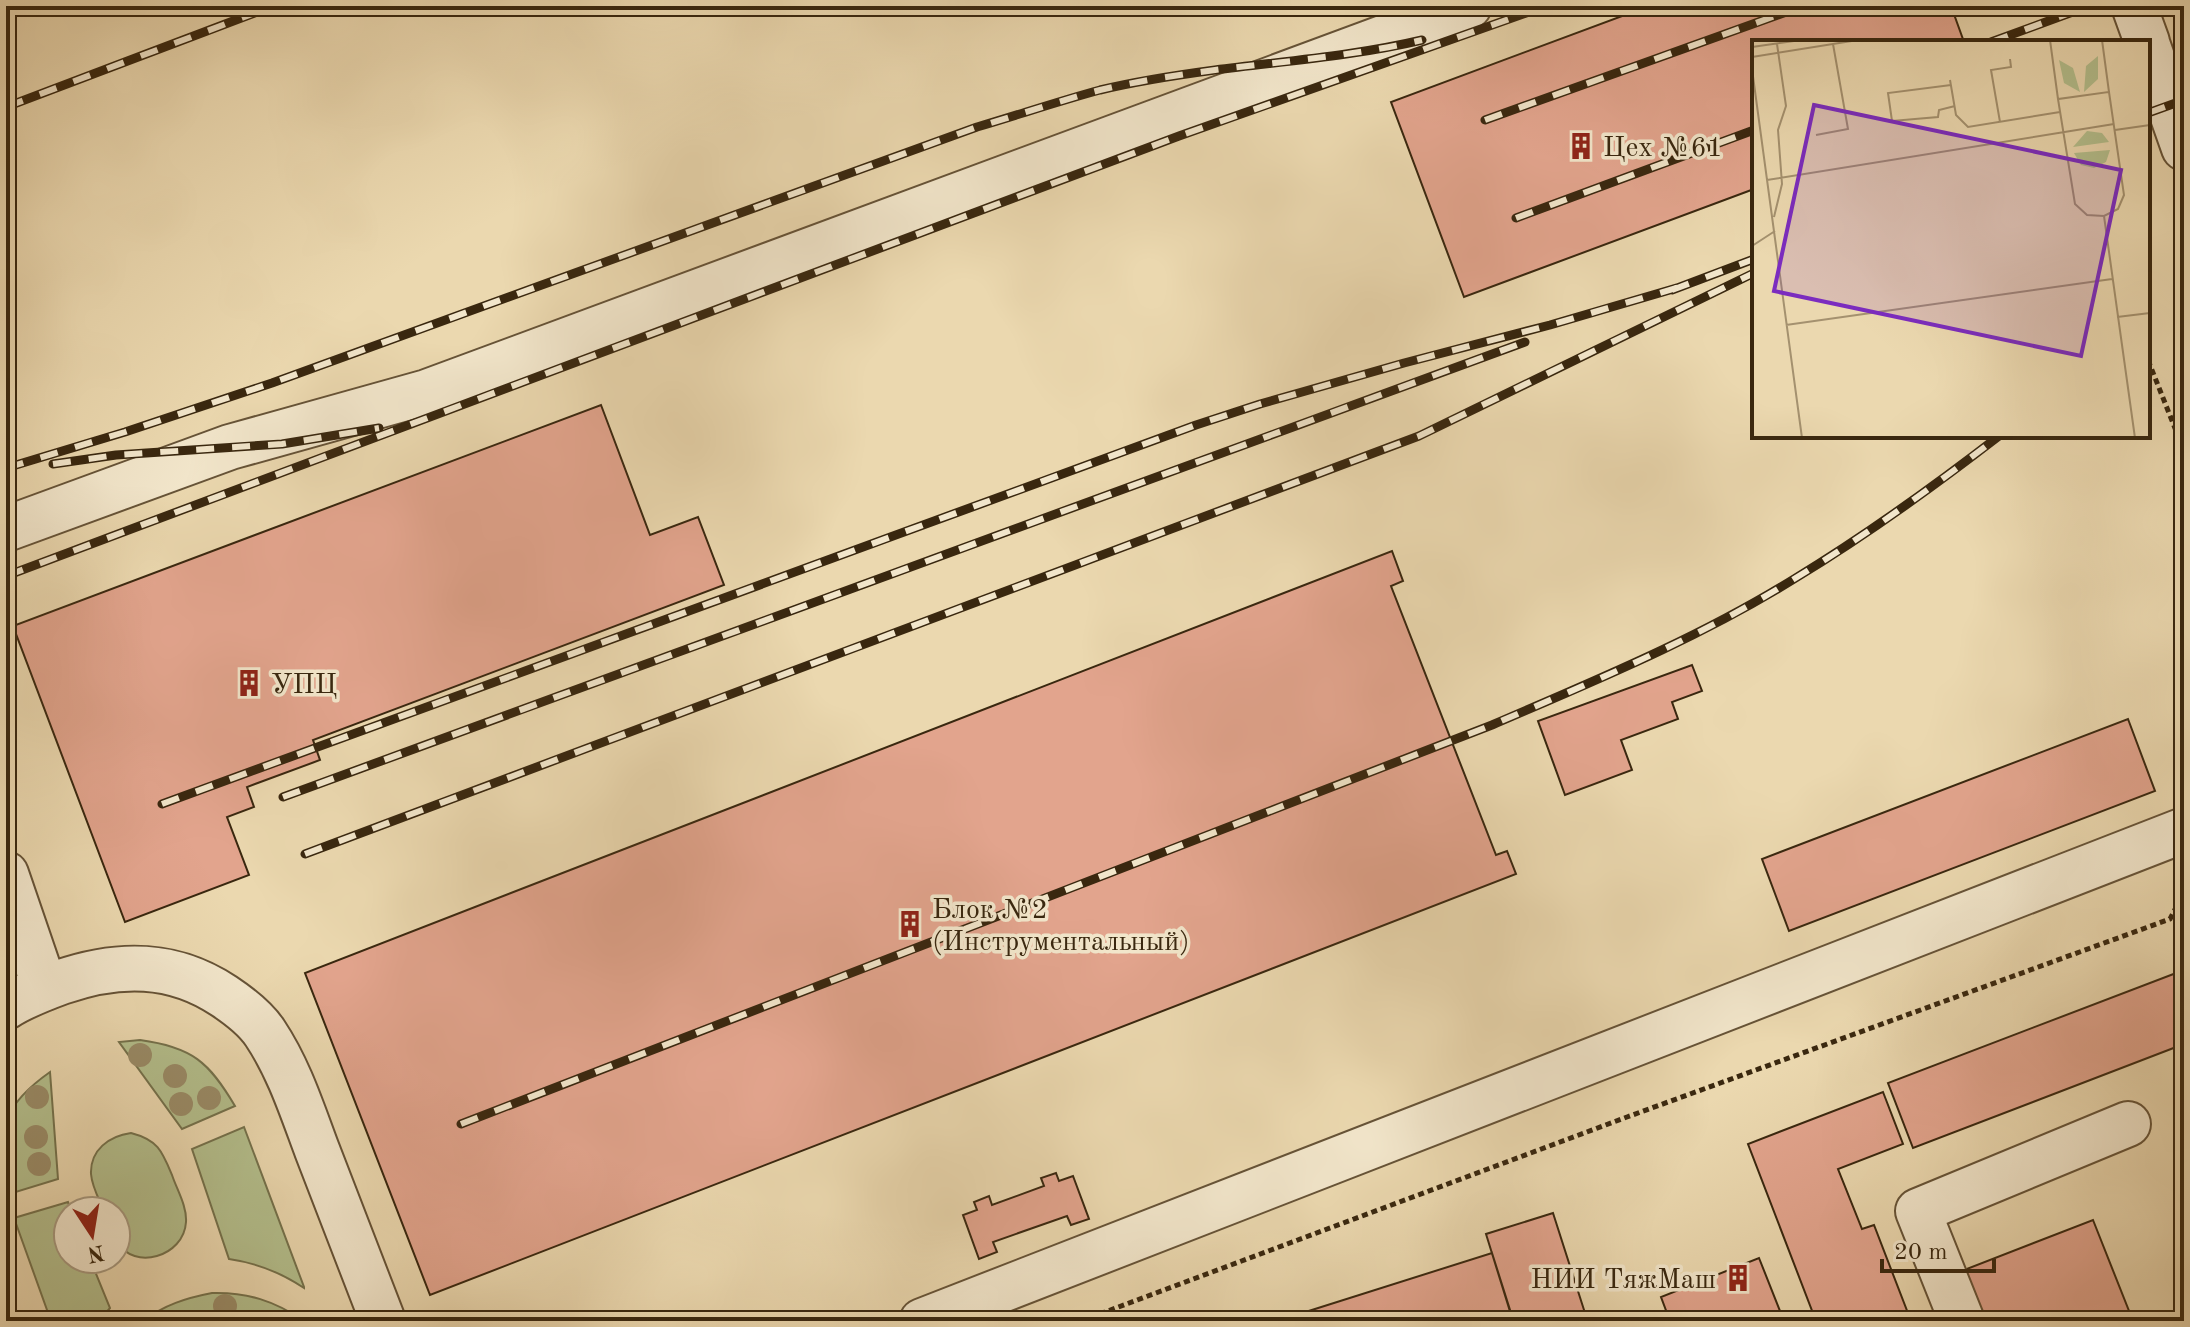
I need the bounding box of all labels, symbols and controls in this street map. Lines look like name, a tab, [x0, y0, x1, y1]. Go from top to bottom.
inset map	[1752, 40, 2150, 438]
building icon: Цех №61	[1566, 131, 1596, 161]
place label: Цех №61	[1603, 135, 1723, 163]
building icon: УПЦ	[234, 668, 264, 698]
place label: УПЦ	[271, 672, 337, 700]
place label: Блок №2 (Инструментальный)	[932, 897, 1190, 957]
building icon: Блок №2 (Инструментальный)	[895, 909, 925, 939]
north arrow	[52, 1195, 132, 1275]
scale bar	[1882, 1223, 1994, 1273]
text: N	[85, 1240, 106, 1265]
text: 20 m	[1894, 1241, 1948, 1265]
building icon: НИИ ТяжМаш	[1723, 1263, 1753, 1293]
place label: НИИ ТяжМаш	[1530, 1267, 1716, 1295]

